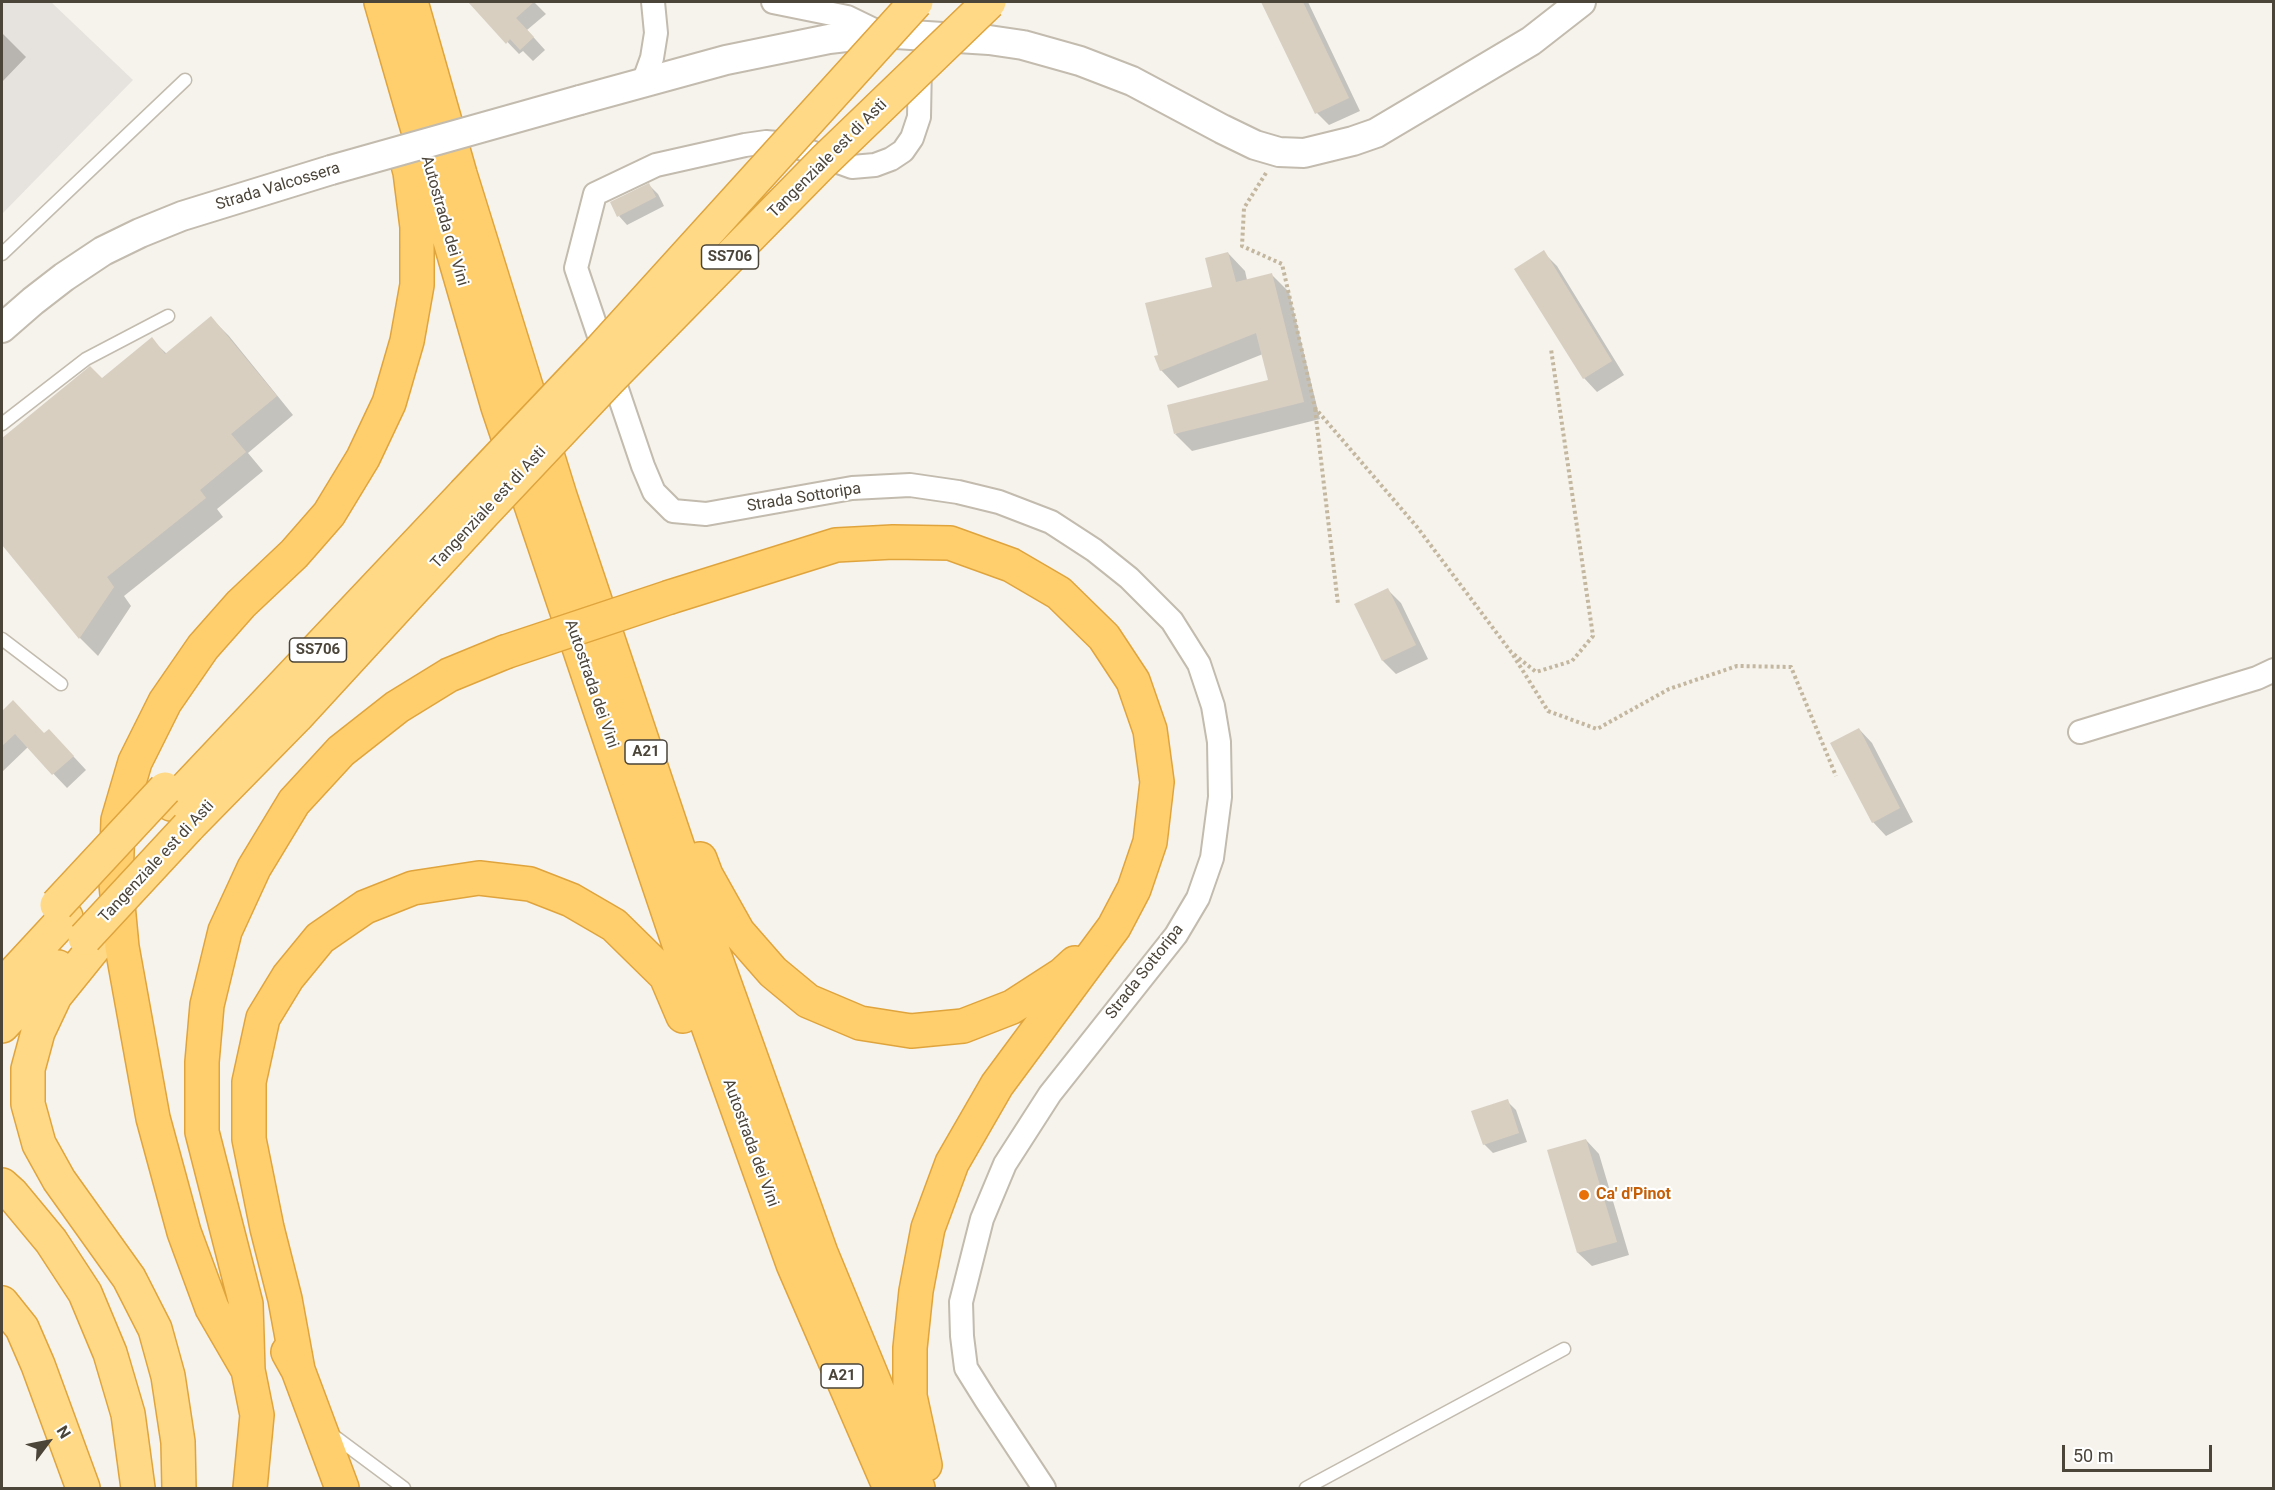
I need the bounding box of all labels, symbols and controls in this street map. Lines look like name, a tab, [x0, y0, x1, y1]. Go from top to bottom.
street label: Tangenziale est di Asti	[765, 96, 891, 222]
street label: Autostrada dei Vini	[416, 154, 472, 288]
street label: Strada Valcossera	[214, 159, 342, 215]
road number: SS706	[702, 245, 758, 269]
street label: Tangenziale est di Asti	[427, 443, 551, 573]
street label: Strada Sottoripa	[746, 479, 862, 517]
street label: Autostrada dei Vini	[560, 617, 622, 751]
road number: SS706	[290, 638, 346, 662]
road number: A21	[625, 740, 667, 764]
street label: Tangenziale est di Asti	[95, 797, 219, 927]
street label: Strada Sottoripa	[1102, 921, 1188, 1023]
street label: Autostrada dei Vini	[718, 1077, 782, 1209]
place label: Ca' d'Pinot	[1596, 1185, 1671, 1205]
marker: Ca' d'Pinot	[1577, 1188, 1591, 1202]
road number: A21	[821, 1364, 863, 1388]
north arrow	[18, 1412, 78, 1472]
text: N	[53, 1422, 75, 1442]
scale bar	[2065, 1433, 2215, 1471]
text: 50 m	[2073, 1445, 2113, 1466]

